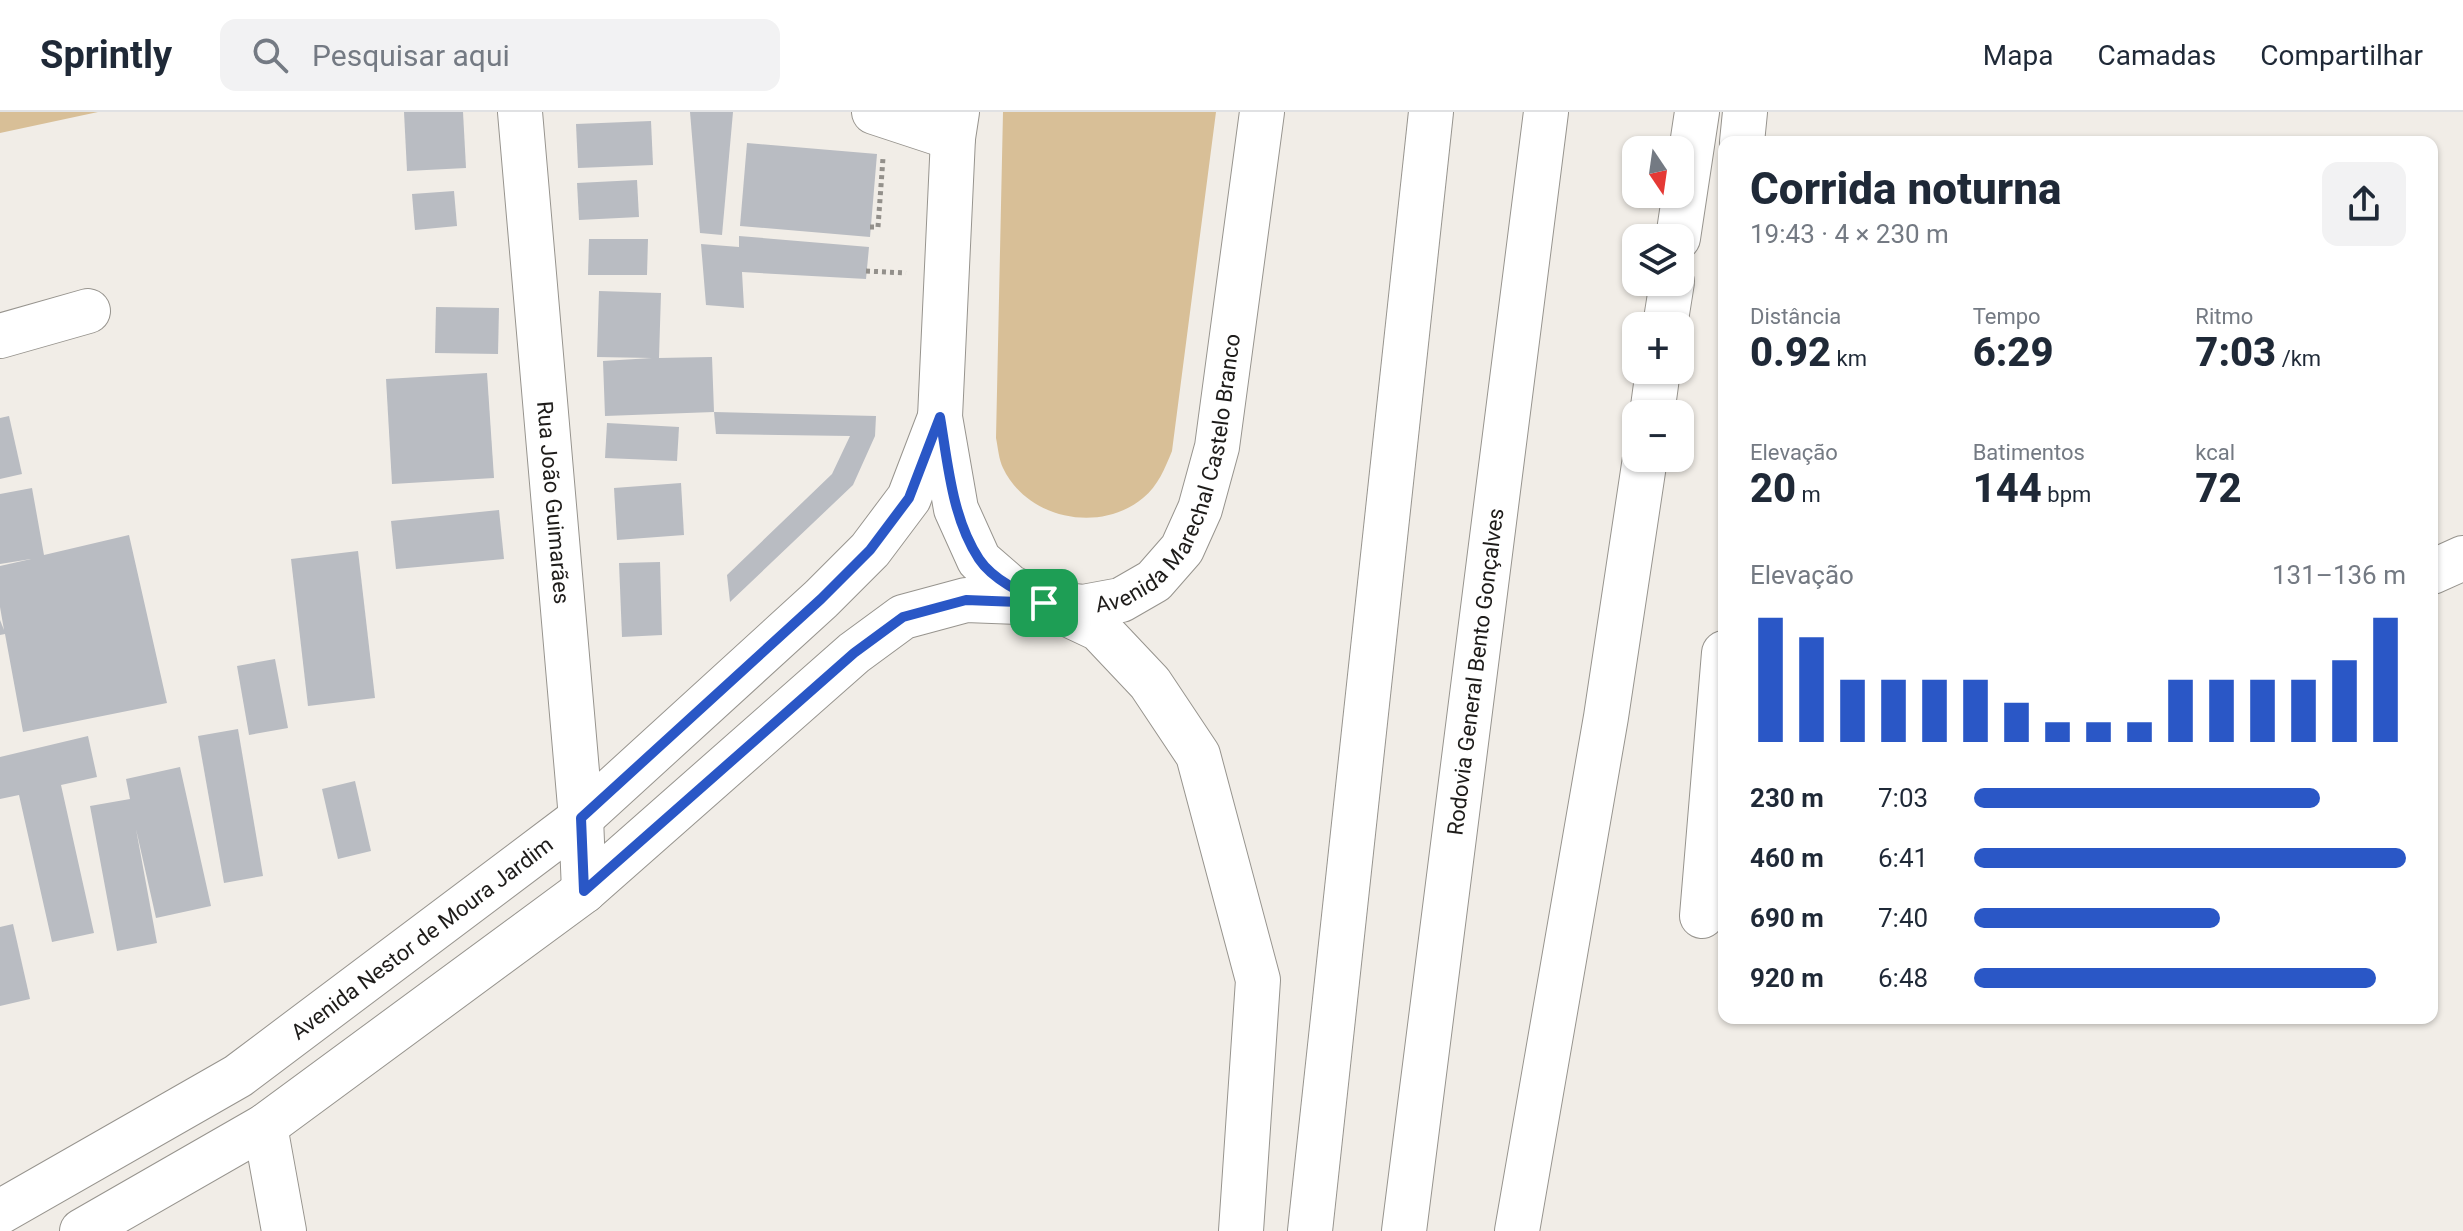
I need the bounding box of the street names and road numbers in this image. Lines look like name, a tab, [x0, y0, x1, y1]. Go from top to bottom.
street label: Avenida Marechal Castelo Branco	[1093, 332, 1245, 617]
street label: Rua João Guimarães	[533, 400, 575, 605]
street label: Rodovia General Bento Gonçalves	[1442, 507, 1508, 836]
street label: Avenida Nestor de Moura Jardim	[286, 831, 557, 1044]

